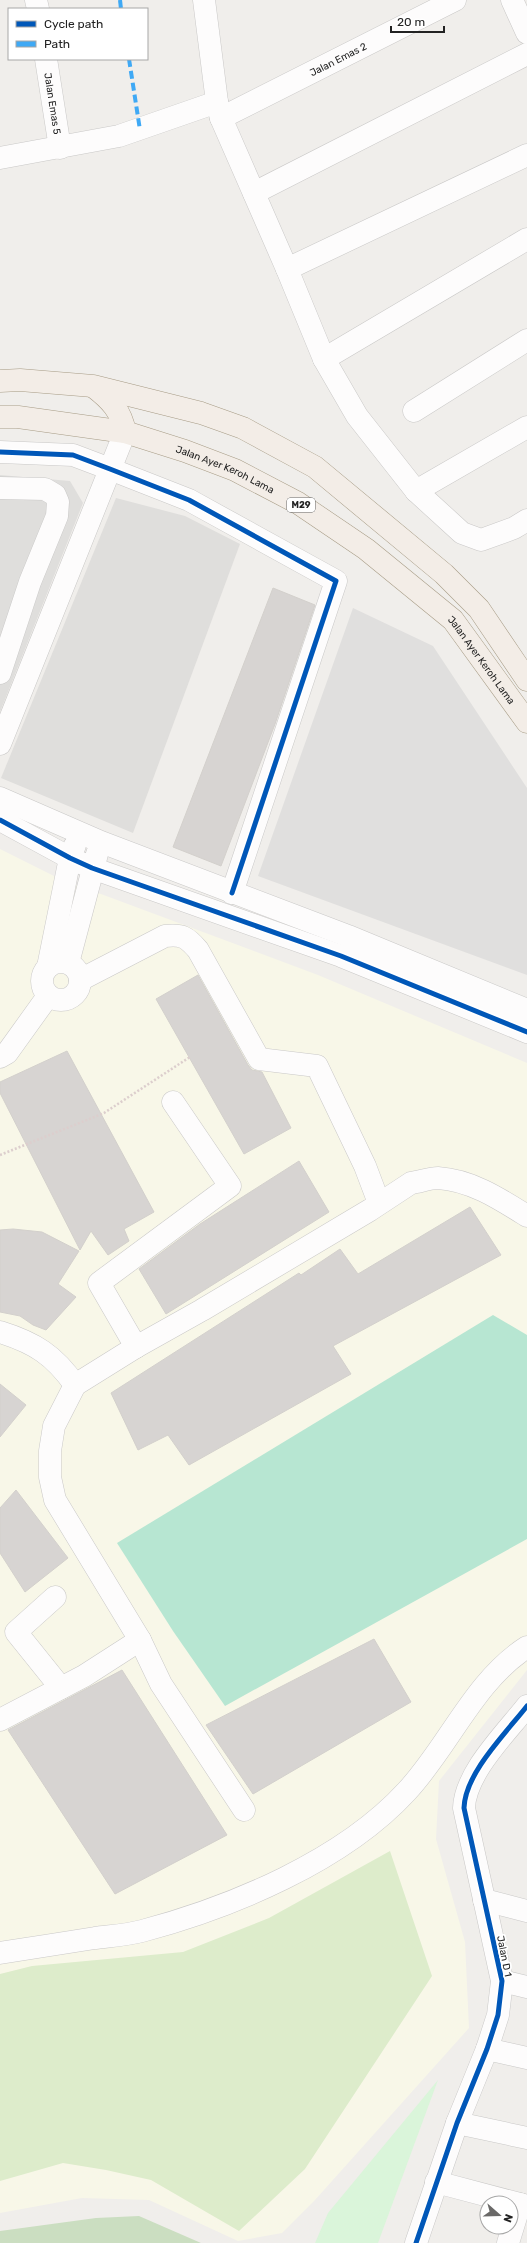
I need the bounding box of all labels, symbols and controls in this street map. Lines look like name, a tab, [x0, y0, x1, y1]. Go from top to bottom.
legend	[8, 8, 148, 60]
scale bar	[391, 8, 444, 34]
text: 20 m	[397, 15, 425, 29]
text: Cycle path	[44, 17, 103, 31]
text: Path	[44, 37, 70, 51]
street label: Jalan Emas 2	[308, 40, 369, 79]
street label: Jalan Emas 5	[41, 72, 63, 135]
street label: Jalan Ayer Keroh Lama	[174, 443, 276, 496]
road number: M29	[287, 498, 315, 512]
street label: Jalan Ayer Keroh Lama	[445, 613, 517, 707]
street label: Jalan D 1	[494, 1934, 514, 1978]
north arrow	[479, 2195, 519, 2235]
text: N	[500, 2212, 515, 2224]

